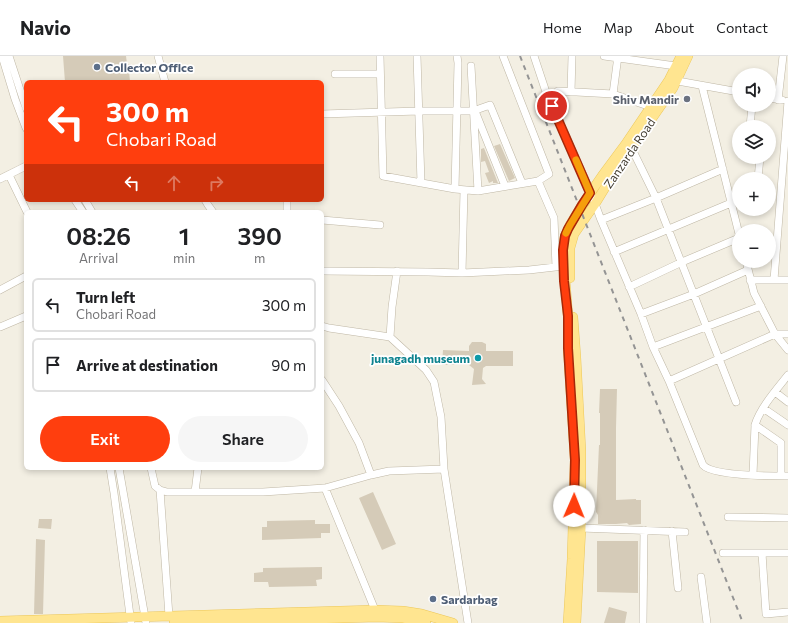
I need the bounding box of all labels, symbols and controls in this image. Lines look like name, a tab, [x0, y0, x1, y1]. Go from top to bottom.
text: Navio	[20, 16, 71, 39]
text: Home	[543, 19, 582, 36]
text: Map	[604, 19, 632, 36]
text: About	[654, 19, 694, 36]
text: Contact	[716, 19, 768, 36]
place label: Collector Office	[105, 60, 193, 74]
marker: Collector Office	[92, 62, 102, 72]
map controls	[732, 68, 776, 268]
button: sound	[732, 68, 776, 112]
pin	[535, 89, 569, 123]
place label: Shiv Mandir	[613, 92, 679, 106]
text: 300 m	[106, 94, 189, 128]
marker: Shiv Mandir	[682, 94, 692, 104]
icon: arrive	[541, 95, 563, 117]
icon: left	[40, 96, 92, 148]
street label: Zanzarda Road	[600, 115, 658, 191]
button: layers	[732, 120, 776, 164]
text: Chobari Road	[106, 128, 217, 150]
icon: left	[121, 172, 143, 194]
icon: ahead	[163, 172, 185, 194]
icon: right	[205, 172, 227, 194]
button: +	[732, 172, 776, 216]
text: 08:26	[66, 221, 131, 250]
text: 1	[179, 221, 190, 250]
text: 390	[237, 221, 282, 250]
button: −	[732, 224, 776, 268]
text: Arrival	[79, 250, 118, 266]
text: min	[173, 250, 195, 266]
text: m	[254, 250, 265, 266]
text: Turn left	[76, 288, 135, 306]
icon: left	[42, 294, 64, 316]
text: 300 m	[262, 296, 306, 314]
text: Chobari Road	[76, 306, 156, 322]
place label: junagadh museum	[370, 351, 470, 365]
marker: junagadh museum	[473, 353, 483, 363]
icon: arrive	[42, 354, 64, 376]
text: Arrive at destination	[76, 356, 218, 374]
text: 90 m	[271, 356, 306, 374]
button: Exit	[40, 416, 170, 462]
button: Share	[178, 416, 308, 462]
position arrow	[553, 485, 595, 527]
place label: Sardarbag	[441, 592, 498, 606]
marker: Sardarbag	[428, 594, 438, 604]

